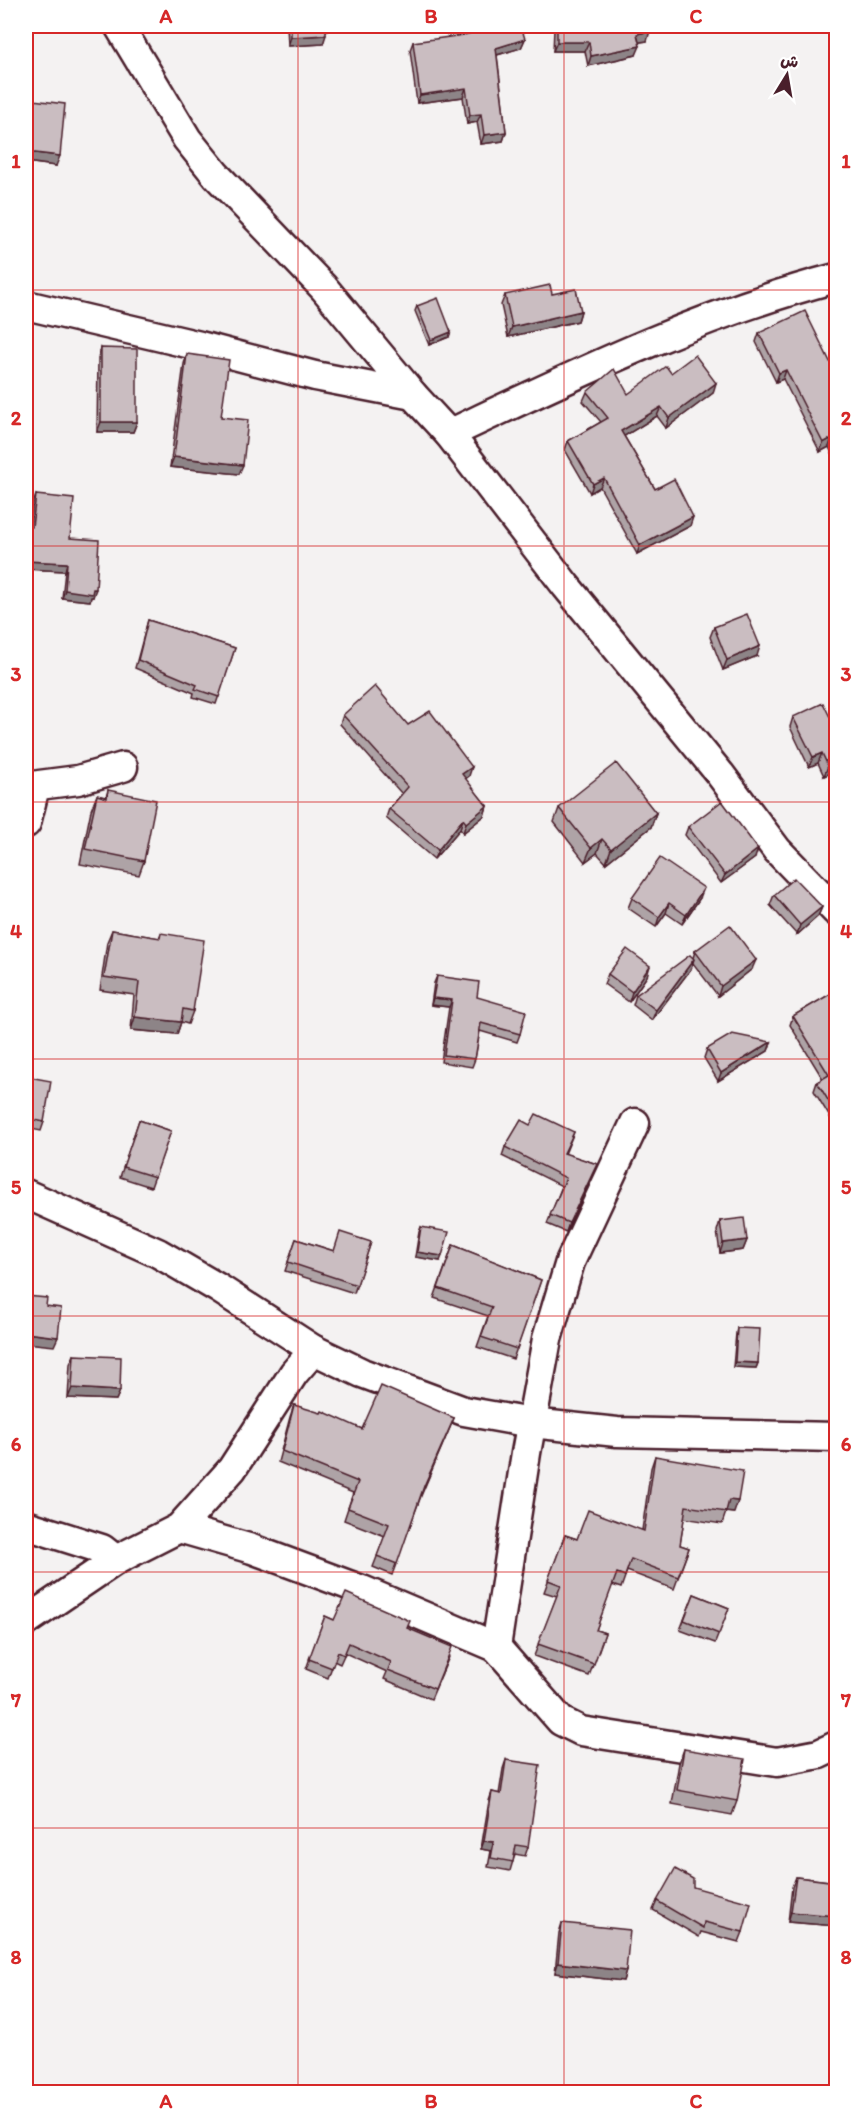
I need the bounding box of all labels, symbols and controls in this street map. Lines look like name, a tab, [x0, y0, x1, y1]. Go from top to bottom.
text: A	[159, 4, 173, 28]
text: B	[425, 4, 438, 28]
text: C	[690, 4, 703, 28]
north arrow	[757, 45, 817, 105]
text: ش	[779, 50, 800, 72]
text: 1	[11, 149, 21, 173]
text: 1	[841, 149, 851, 173]
text: 2	[11, 406, 22, 430]
text: 2	[841, 406, 852, 430]
text: 3	[11, 662, 22, 686]
text: 3	[841, 662, 852, 686]
text: 4	[10, 919, 22, 943]
text: 4	[840, 919, 852, 943]
text: 5	[11, 1175, 22, 1199]
text: 5	[841, 1175, 852, 1199]
text: 6	[11, 1432, 22, 1456]
text: 6	[841, 1432, 852, 1456]
text: 7	[10, 1688, 21, 1712]
text: 7	[840, 1688, 851, 1712]
text: 8	[11, 1945, 22, 1969]
text: 8	[841, 1945, 852, 1969]
text: A	[159, 2089, 173, 2113]
text: B	[425, 2089, 438, 2113]
text: C	[690, 2089, 703, 2113]

